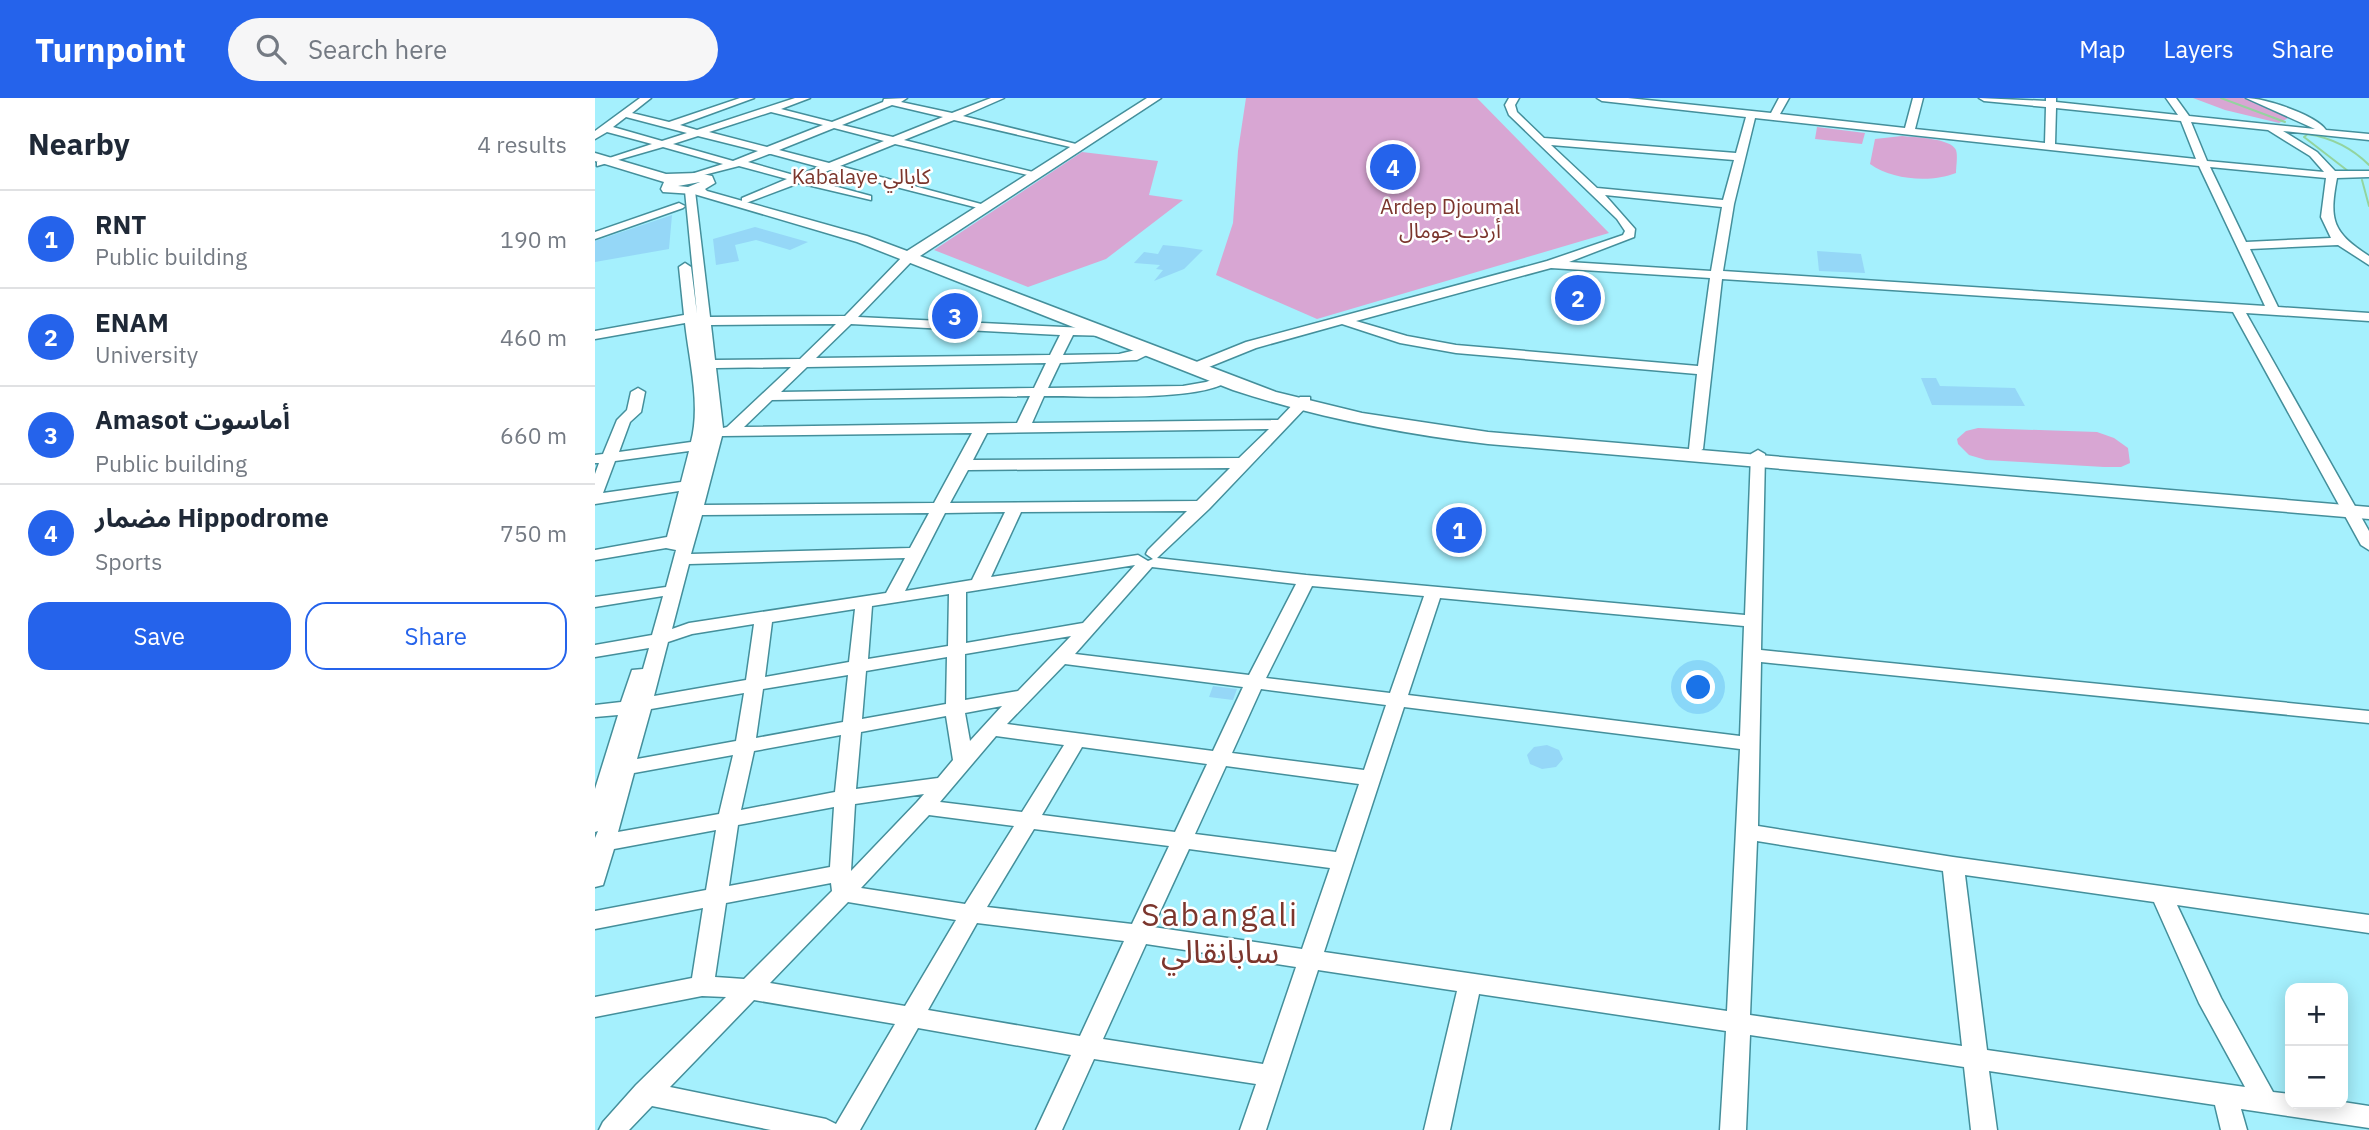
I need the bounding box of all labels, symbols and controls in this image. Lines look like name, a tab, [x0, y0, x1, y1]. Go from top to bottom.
search box	[228, 18, 718, 81]
text: Turnpoint	[35, 28, 186, 71]
icon: search	[252, 30, 290, 68]
text: Search here	[308, 32, 447, 66]
text: Map	[2079, 33, 2126, 65]
text: Layers	[2164, 33, 2234, 65]
text: Share	[2272, 33, 2334, 65]
text: Nearby	[28, 124, 130, 163]
text: 4 results	[477, 129, 567, 159]
pin: 4	[1370, 141, 1416, 193]
district label: Kabalaye كابالي	[792, 162, 931, 193]
district label: Ardep Djoumal أردب جومال	[1380, 192, 1520, 244]
text: RNT	[95, 207, 147, 241]
text: 1	[44, 224, 58, 254]
text: 190 m	[500, 224, 567, 254]
text: Public building	[95, 241, 247, 271]
pin: 2	[1555, 272, 1601, 324]
pin: 3	[932, 290, 978, 342]
text: ENAM	[95, 305, 169, 339]
text: 2	[44, 322, 58, 352]
text: 460 m	[500, 322, 567, 352]
text: University	[95, 339, 198, 369]
text: Amasot أماسوت	[95, 402, 290, 436]
text: 3	[44, 420, 58, 450]
text: 660 m	[500, 420, 567, 450]
text: Public building	[95, 448, 247, 478]
text: مضمار Hippodrome	[95, 500, 329, 534]
pin: 1	[1436, 504, 1482, 556]
text: 4	[44, 518, 58, 548]
text: 750 m	[500, 518, 567, 548]
text: Sports	[95, 546, 162, 576]
button: Save	[28, 602, 291, 670]
button: Share	[305, 602, 567, 670]
your location	[1681, 670, 1715, 704]
district label: Sabangali سابانقالي	[1141, 893, 1299, 976]
map controls	[2285, 983, 2348, 1109]
button: +	[2285, 983, 2348, 1046]
button: −	[2285, 1046, 2348, 1109]

